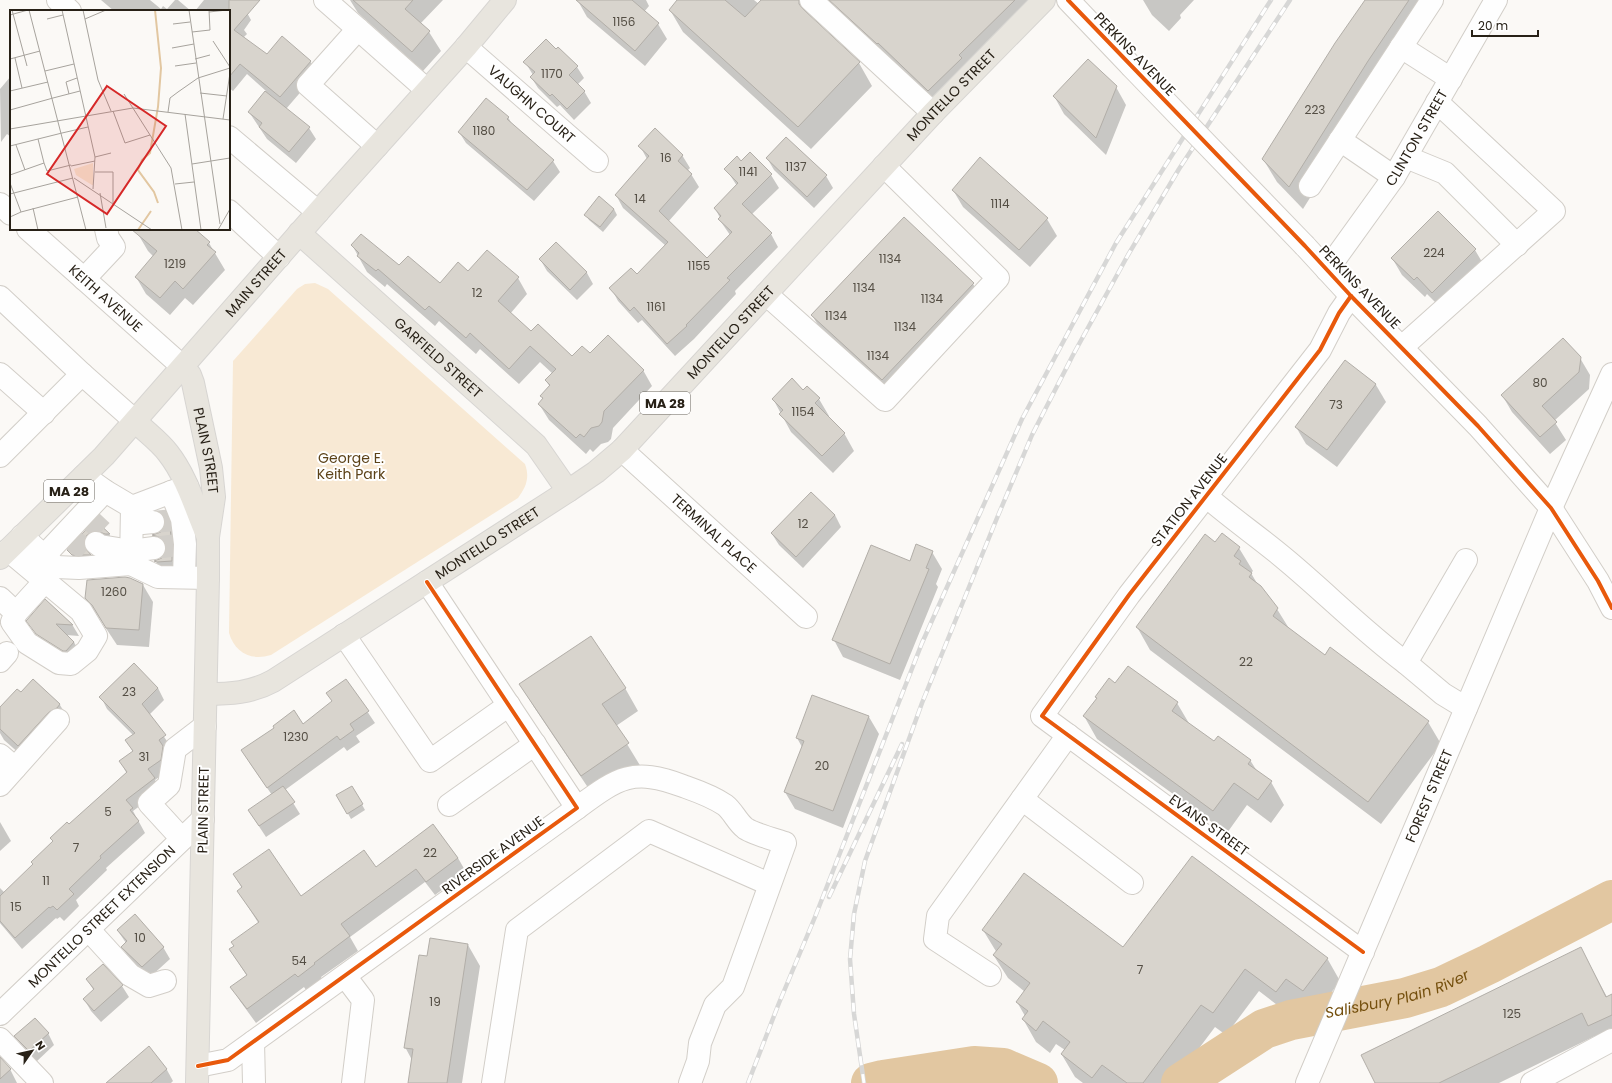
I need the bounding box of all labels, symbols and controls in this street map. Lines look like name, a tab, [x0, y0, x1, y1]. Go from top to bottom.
street label: PERKINS AVENUE	[1090, 7, 1180, 101]
inset map	[10, 10, 230, 230]
scale bar	[1472, 12, 1538, 38]
house number: 1156	[613, 13, 635, 30]
text: 20 m	[1478, 17, 1508, 34]
street label: MONTELLO STREET	[902, 44, 1001, 145]
street label: VAUGHN COURT	[484, 60, 580, 148]
house number: 1170	[541, 65, 563, 82]
street label: CLINTON STREET	[1381, 85, 1453, 190]
house number: 223	[1305, 101, 1325, 118]
house number: 1180	[473, 122, 495, 139]
house number: 16	[660, 149, 672, 166]
house number: 1137	[785, 158, 807, 175]
house number: 1141	[738, 163, 758, 180]
house number: 14	[634, 190, 646, 207]
house number: 1114	[990, 195, 1010, 212]
street label: PERKINS AVENUE	[1315, 240, 1405, 334]
street label: MAIN STREET	[220, 244, 292, 321]
house number: 224	[1423, 244, 1445, 261]
house number: 1134	[879, 250, 902, 267]
house number: 1219	[164, 255, 186, 272]
house number: 1155	[688, 257, 710, 274]
street label: KEITH AVENUE	[64, 260, 147, 336]
house number: 1134	[853, 279, 876, 296]
street label: MONTELLO STREET	[682, 281, 779, 383]
house number: 12	[472, 284, 482, 301]
house number: 1134	[921, 290, 944, 307]
house number: 1161	[646, 298, 666, 315]
house number: 1134	[825, 307, 848, 324]
street label: GARFIELD STREET	[390, 313, 487, 403]
house number: 1134	[894, 318, 917, 335]
house number: 1134	[867, 347, 890, 364]
house number: 80	[1532, 374, 1548, 391]
road number: MA 28	[640, 392, 690, 414]
house number: 73	[1329, 396, 1343, 413]
house number: 1154	[792, 403, 815, 420]
street label: PLAIN STREET	[188, 406, 224, 495]
park label: George E. Keith Park	[317, 448, 386, 484]
street label: STATION AVENUE	[1146, 449, 1232, 551]
road number: MA 28	[44, 480, 94, 502]
street label: TERMINAL PLACE	[667, 489, 761, 578]
street label: MONTELLO STREET	[431, 502, 544, 584]
house number: 12	[798, 515, 808, 532]
house number: 1260	[101, 583, 127, 600]
house number: 22	[1239, 653, 1253, 670]
house number: 23	[122, 683, 136, 700]
house number: 1230	[283, 728, 309, 745]
street label: FOREST STREET	[1400, 746, 1458, 846]
house number: 31	[139, 748, 149, 765]
house number: 20	[815, 757, 829, 774]
street label: PLAIN STREET	[192, 766, 214, 854]
street label: EVANS STREET	[1165, 789, 1253, 861]
house number: 5	[104, 803, 112, 820]
street label: RIVERSIDE AVENUE	[438, 811, 548, 899]
house number: 7	[73, 839, 80, 856]
street label: MONTELLO STREET EXTENSION	[23, 841, 180, 992]
house number: 22	[423, 844, 437, 861]
house number: 11	[42, 872, 50, 889]
house number: 15	[10, 898, 22, 915]
house number: 10	[134, 929, 146, 946]
house number: 54	[291, 952, 307, 969]
house number: 7	[1137, 961, 1144, 978]
water label: Salisbury Plain River	[1323, 964, 1473, 1023]
house number: 19	[429, 993, 441, 1010]
house number: 125	[1503, 1005, 1521, 1022]
north arrow	[12, 1031, 52, 1071]
text: N	[31, 1038, 49, 1053]

